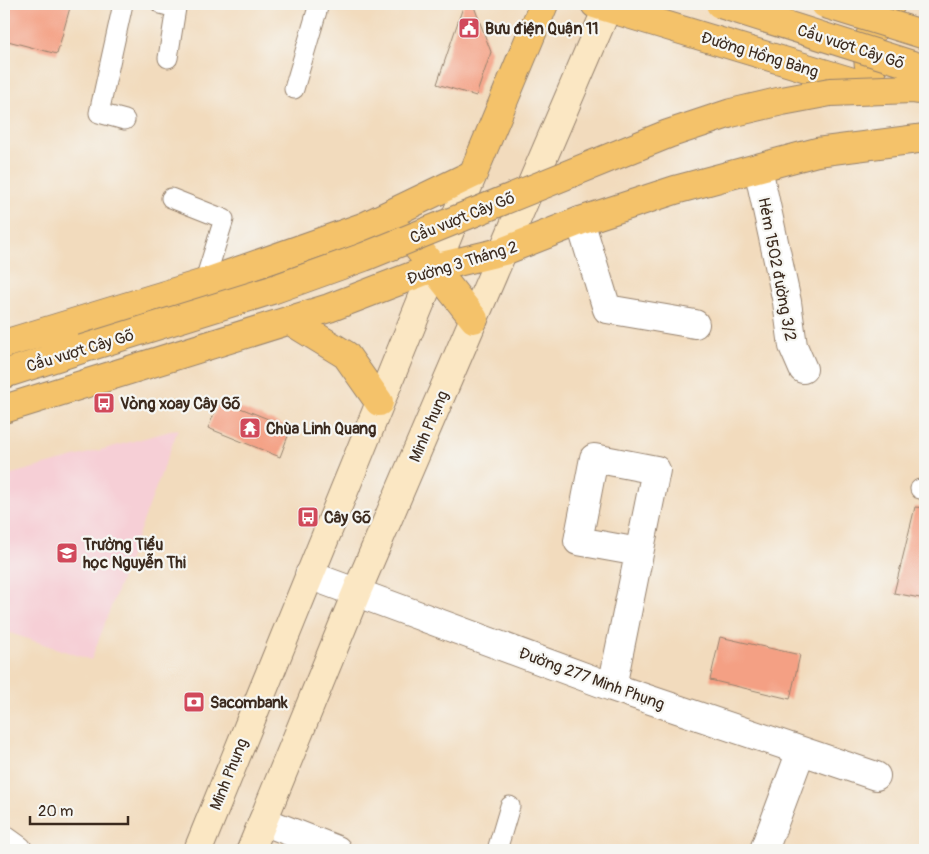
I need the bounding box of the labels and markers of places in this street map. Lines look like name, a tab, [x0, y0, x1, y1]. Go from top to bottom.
public building icon: Bưu điện Quận 11	[457, 16, 481, 40]
place label: Bưu điện Quận 11	[485, 19, 599, 39]
bus stop icon: Vòng xoay Cây Gõ	[92, 391, 116, 415]
place label: Vòng xoay Cây Gõ	[120, 394, 240, 414]
temple icon: Chùa Linh Quang	[238, 416, 262, 440]
place label: Chùa Linh Quang	[266, 419, 376, 439]
bus stop icon: Cây Gõ	[296, 505, 320, 529]
place label: Cây Gõ	[324, 508, 371, 528]
place label: Trường Tiểu học Nguyễn Thi	[82, 535, 186, 573]
school or university icon: Trường Tiểu học Nguyễn Thi	[55, 541, 79, 565]
bank icon: Sacombank	[182, 690, 206, 714]
place label: Sacombank	[210, 693, 288, 713]

